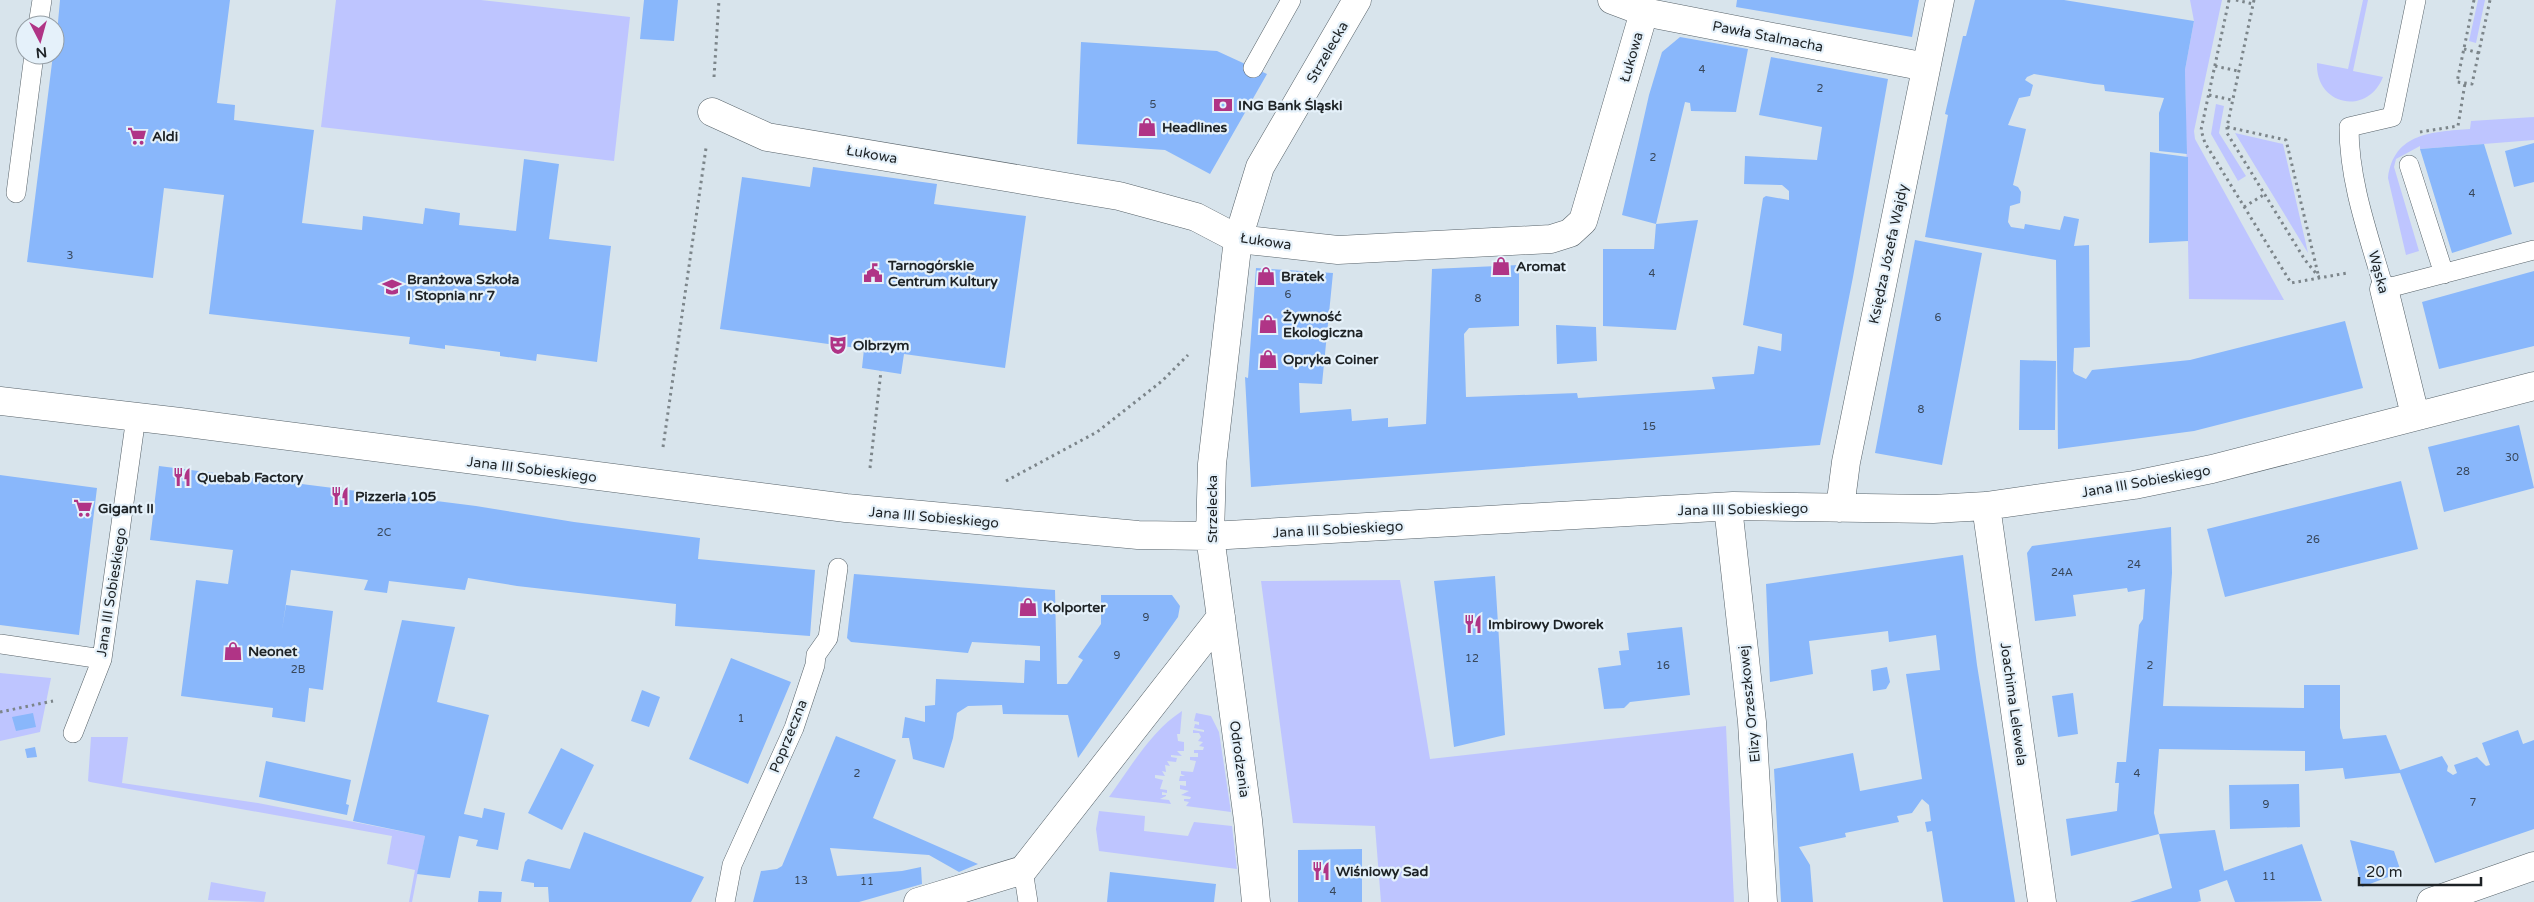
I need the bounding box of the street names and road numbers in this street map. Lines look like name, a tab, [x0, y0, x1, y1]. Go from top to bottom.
street label: Pawła Stalmacha	[1711, 17, 1825, 56]
street label: Strzelecka	[1303, 18, 1352, 86]
street label: Łukowa	[1616, 30, 1647, 84]
street label: Łukowa	[845, 142, 899, 167]
street label: Księdza Józefa Wajdy	[1865, 182, 1912, 326]
street label: Łukowa	[1239, 229, 1293, 253]
street label: Wąska	[2365, 249, 2392, 295]
street label: Jana III Sobieskiego	[466, 453, 598, 486]
street label: Jana III Sobieskiego	[2080, 462, 2212, 501]
street label: Strzelecka	[1204, 475, 1221, 543]
street label: Jana III Sobieskiego	[1678, 500, 1808, 519]
street label: Jana III Sobieskiego	[868, 503, 1000, 532]
street label: Jana III Sobieskiego	[1272, 518, 1404, 541]
street label: Jana III Sobieskiego	[93, 526, 130, 658]
street label: Joachima Lelewela	[1996, 641, 2031, 767]
street label: Elizy Orzeszkowej	[1735, 645, 1764, 763]
street label: Poprzeczna	[766, 697, 811, 775]
street label: Odrodzenia	[1226, 720, 1253, 798]

